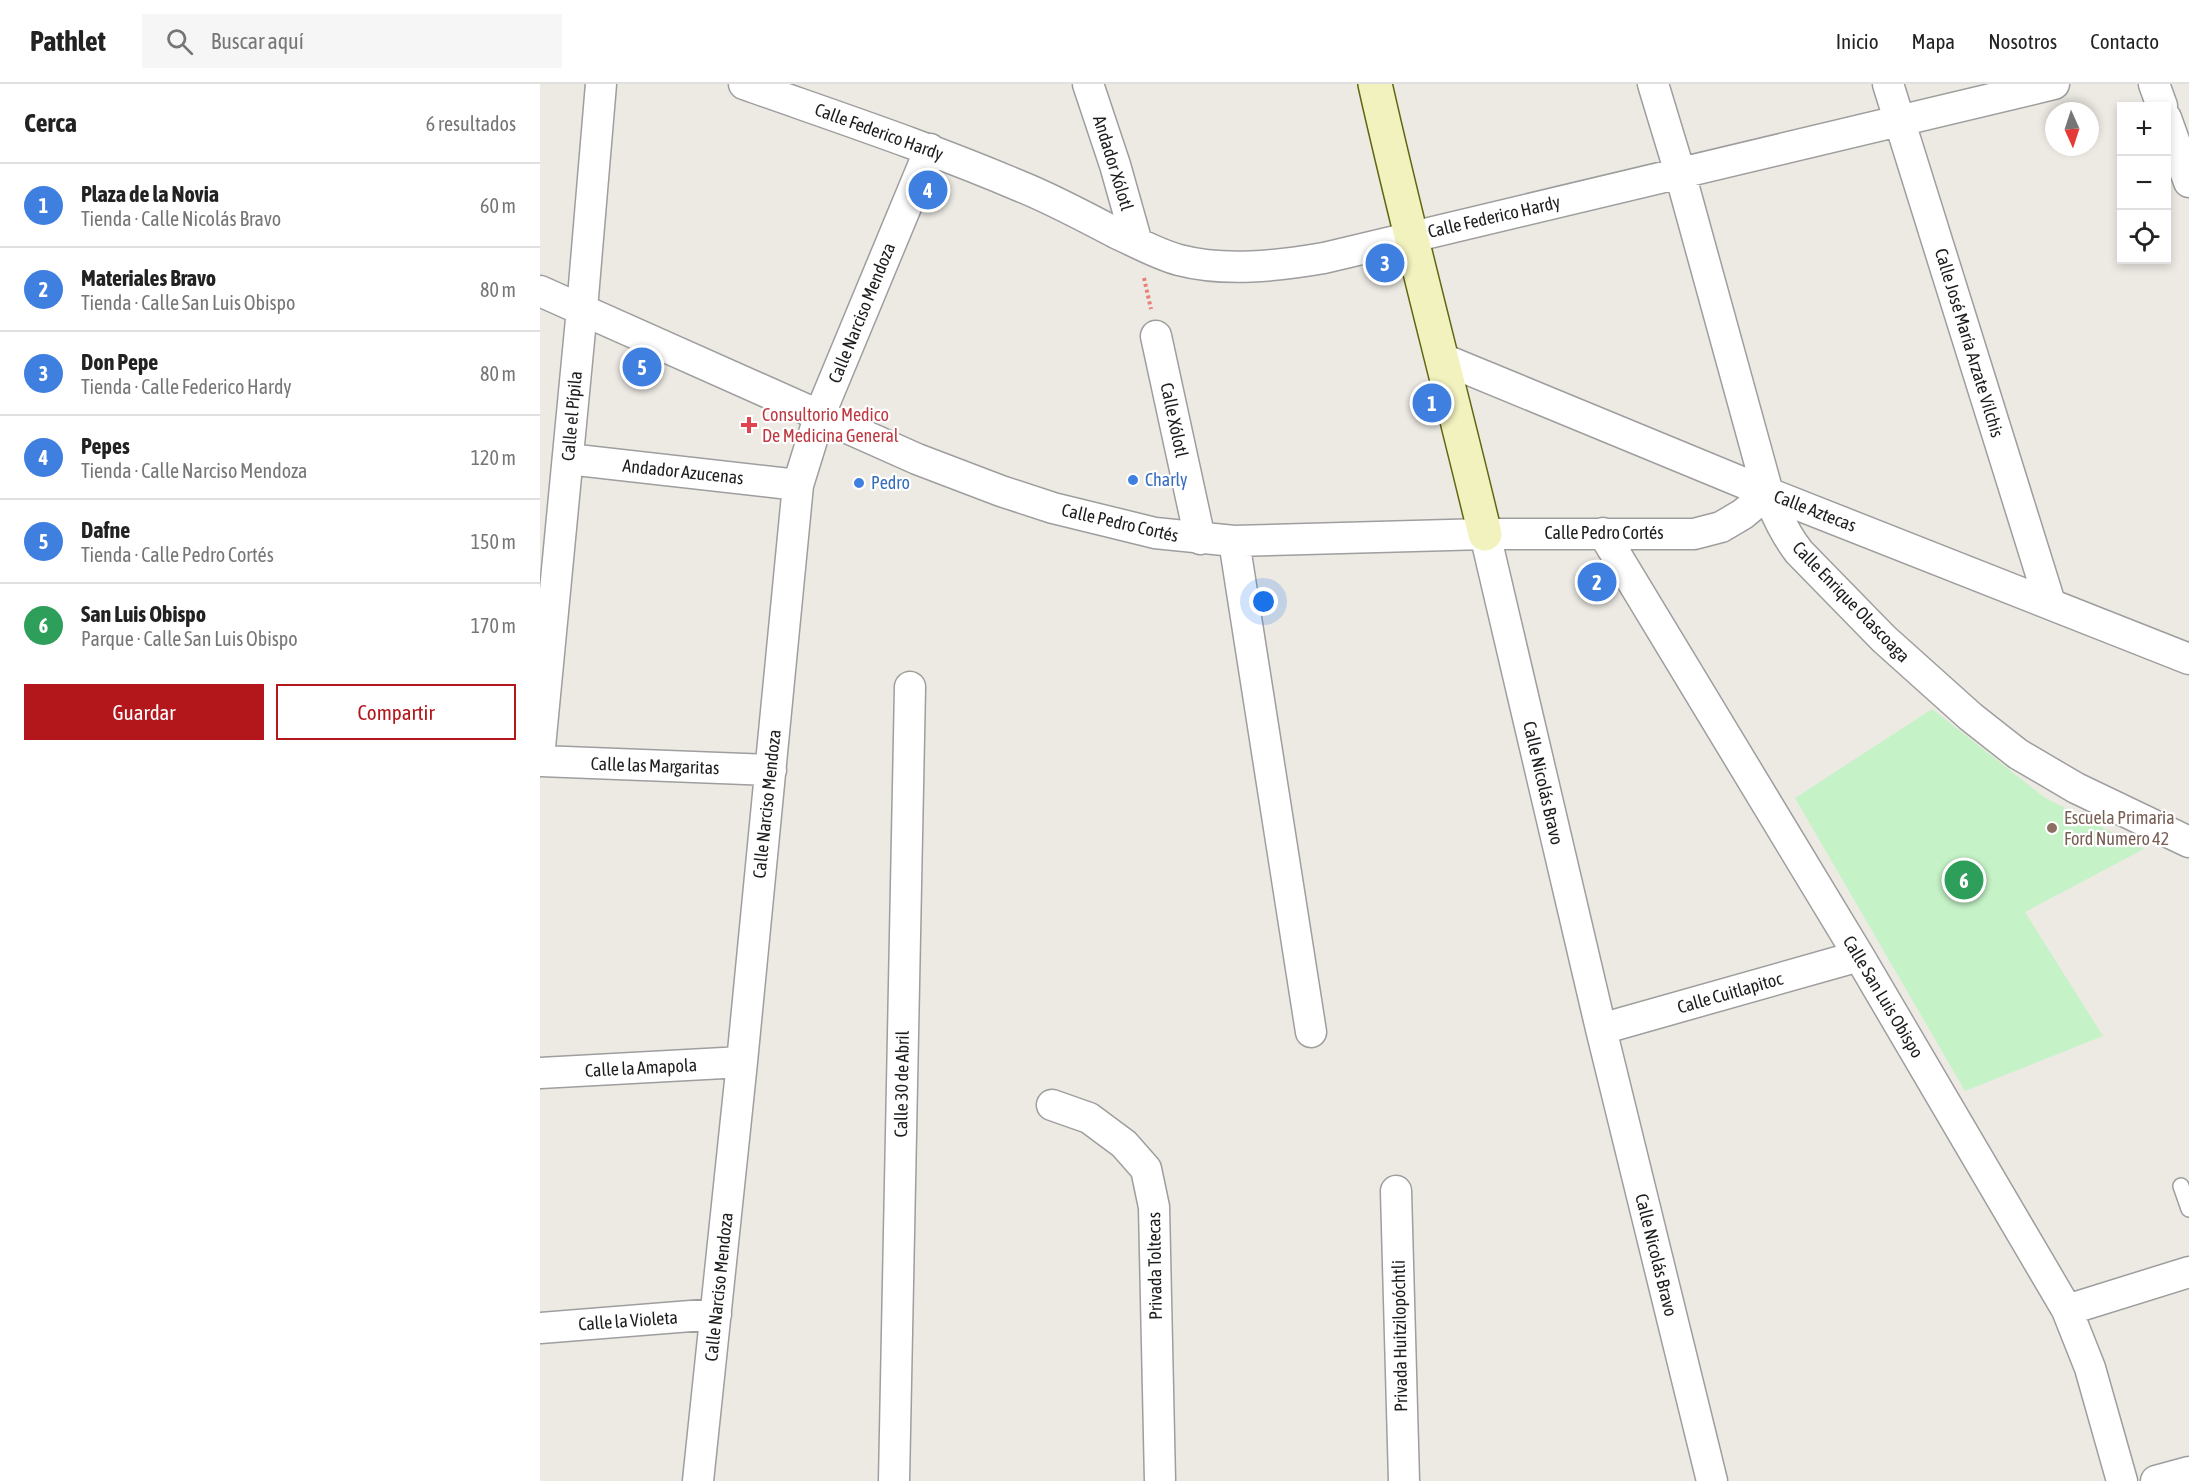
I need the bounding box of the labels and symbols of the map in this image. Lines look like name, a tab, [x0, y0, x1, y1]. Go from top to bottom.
street label: Calle Federico Hardy	[812, 99, 946, 165]
north arrow	[2045, 102, 2099, 156]
street label: Andador Xólotl	[1089, 113, 1138, 213]
pin: 4	[908, 168, 948, 212]
street label: Calle Federico Hardy	[1426, 191, 1562, 242]
street label: Calle Narciso Mendoza	[824, 240, 899, 386]
pin: 3	[1366, 240, 1404, 285]
street label: Calle José María Arzate Vilchis	[1931, 246, 2008, 440]
pin: 5	[622, 344, 662, 390]
street label: Calle el Pípila	[557, 370, 586, 462]
pin: 1	[1412, 380, 1452, 426]
street label: Calle Xólotl	[1156, 381, 1193, 459]
place label: Consultorio Medico De Medicina General	[762, 404, 899, 446]
marker: Consultorio Medico De Medicina General	[740, 416, 758, 434]
street label: Andador Azucenas	[622, 455, 745, 488]
place label: Charly	[1145, 469, 1188, 490]
place label: Pedro	[871, 472, 910, 493]
marker: Charly	[1126, 473, 1140, 487]
marker: Pedro	[852, 476, 866, 490]
street label: Calle Aztecas	[1771, 485, 1859, 536]
street label: Calle Pedro Cortés	[1060, 499, 1181, 546]
street label: Calle Pedro Cortés	[1544, 522, 1664, 543]
street label: Calle Enrique Olascoaga	[1788, 537, 1914, 666]
pin: 2	[1578, 560, 1616, 604]
your location	[1249, 587, 1278, 616]
street label: Calle Nicolás Bravo	[1519, 719, 1568, 847]
street label: Calle Narciso Mendoza	[748, 729, 785, 879]
street label: Calle las Margaritas	[590, 753, 720, 778]
place label: Escuela Primaria Ford Numero 42	[2064, 807, 2175, 849]
marker: Escuela Primaria Ford Numero 42	[2045, 821, 2059, 835]
pin: 6	[1944, 858, 1984, 902]
street label: Calle San Luis Obispo	[1839, 932, 1928, 1062]
street label: Calle Cuitlapitoc	[1675, 967, 1785, 1018]
street label: Calle 30 de Abril	[890, 1030, 913, 1137]
street label: Calle la Amapola	[584, 1054, 698, 1081]
street label: Calle Nicolás Bravo	[1631, 1191, 1682, 1318]
street label: Calle Narciso Mendoza	[700, 1212, 737, 1362]
street label: Privada Toltecas	[1143, 1212, 1166, 1320]
street label: Privada Huitzilopóchtli	[1388, 1260, 1411, 1412]
street label: Calle la Violeta	[577, 1307, 678, 1334]

